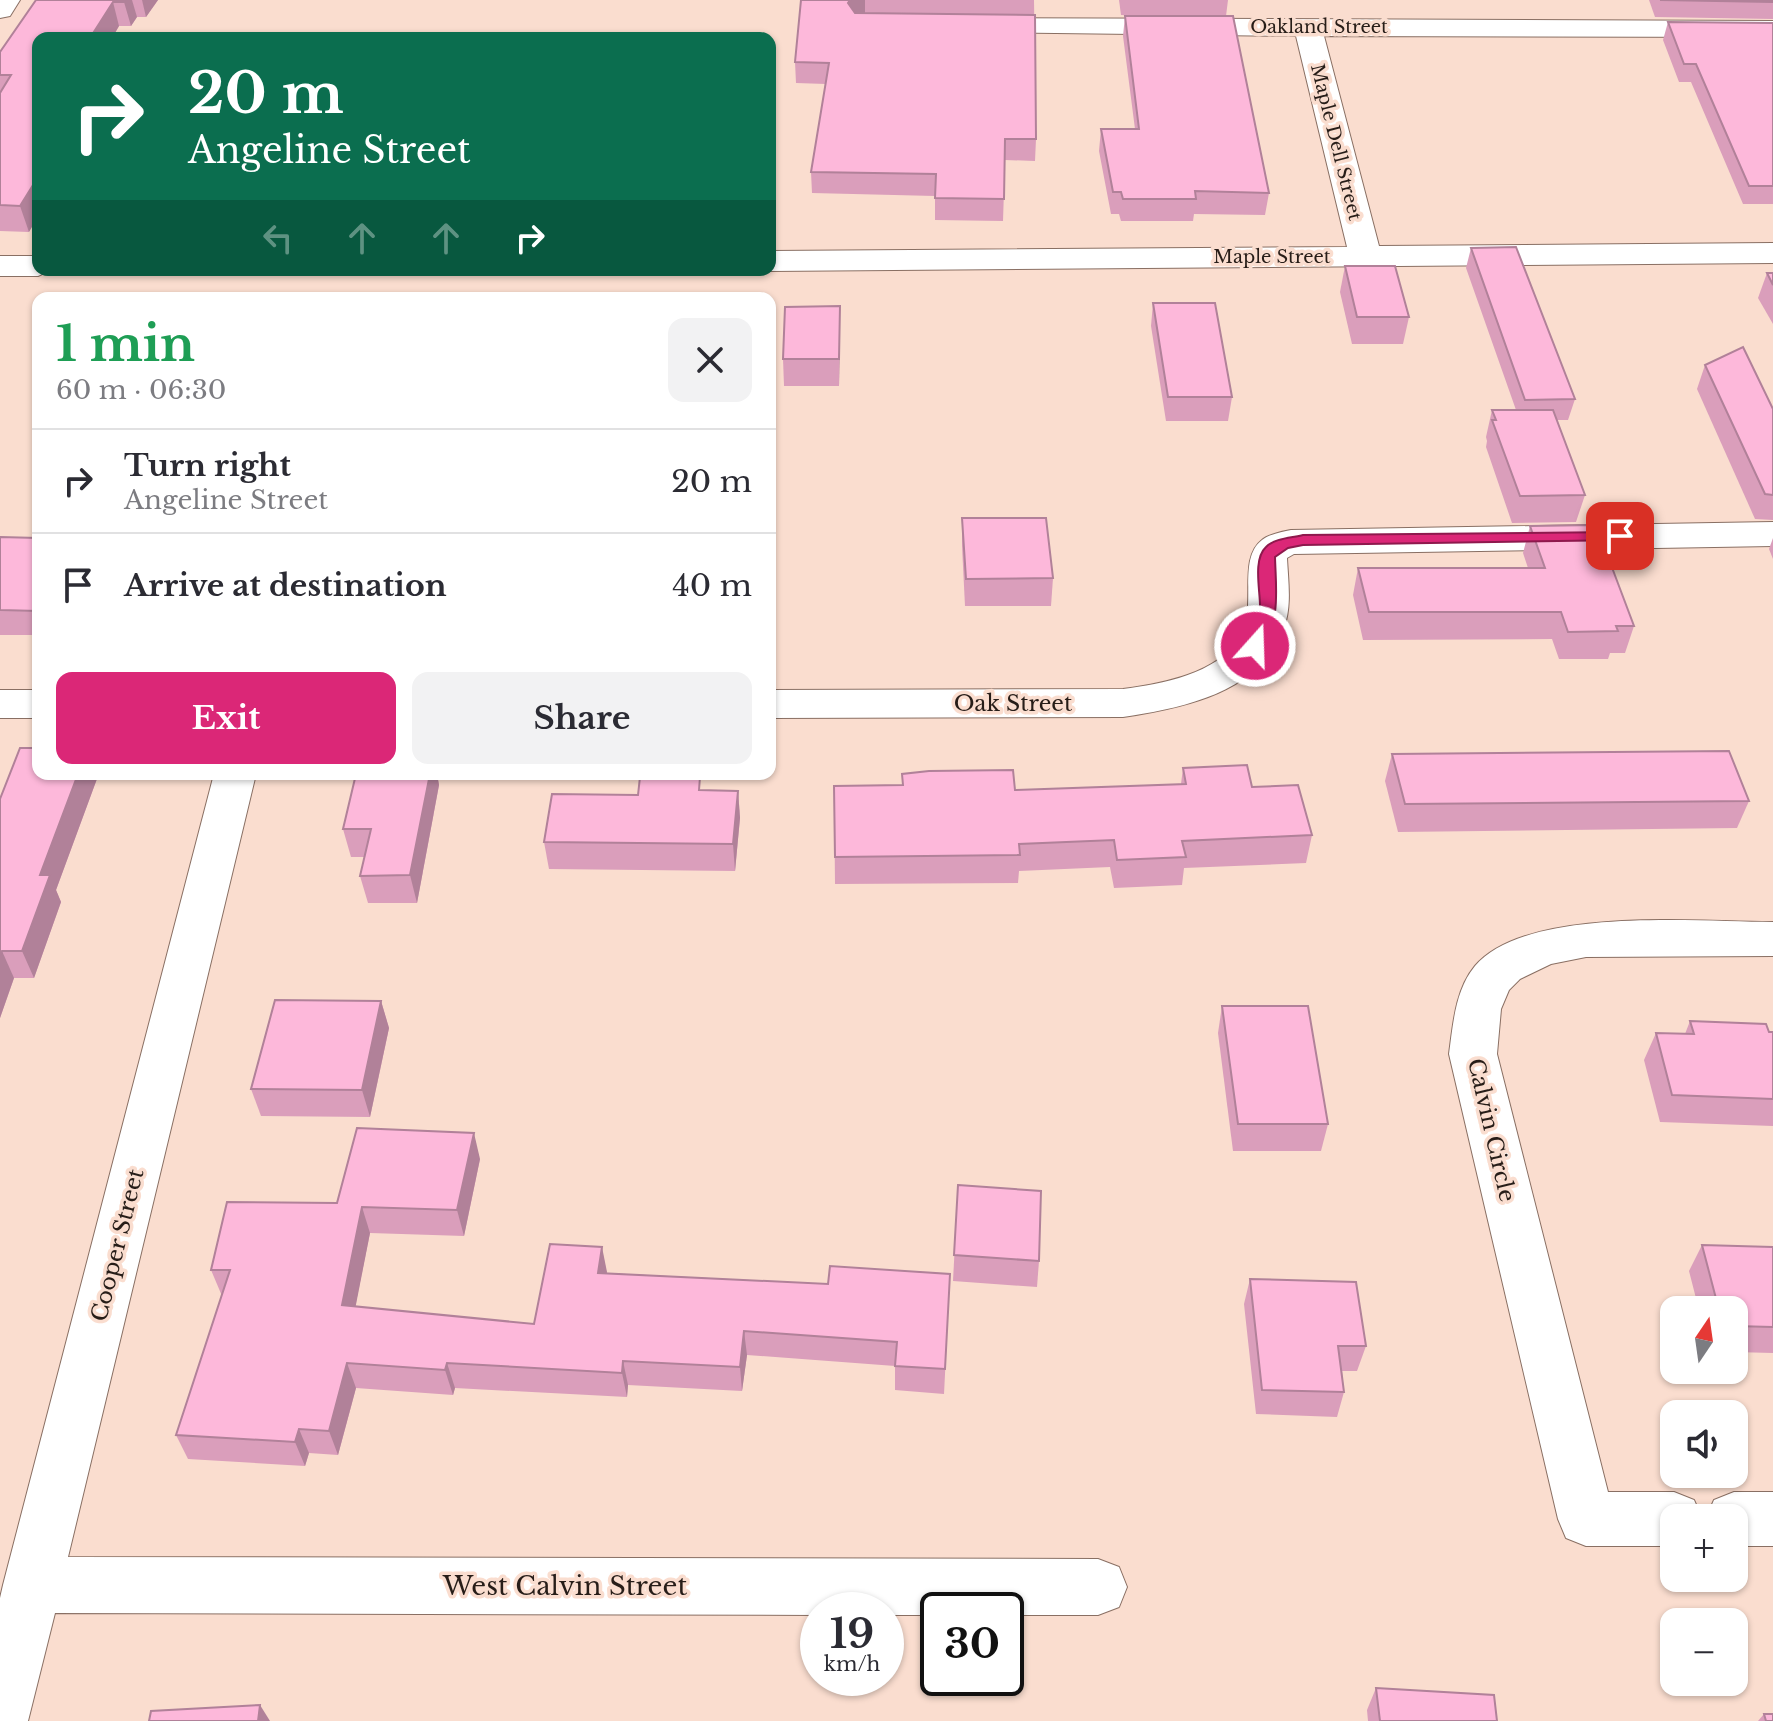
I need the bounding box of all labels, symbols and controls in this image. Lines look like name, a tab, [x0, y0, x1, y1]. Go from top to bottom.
street label: Oakland Street	[1250, 16, 1388, 38]
text: 20 m	[188, 59, 344, 128]
street label: Maple Dell Street	[1306, 62, 1366, 223]
icon: right	[56, 64, 160, 168]
text: Angeline Street	[188, 128, 471, 173]
icon: left	[256, 216, 300, 260]
icon: ahead	[340, 216, 384, 260]
icon: ahead	[424, 216, 468, 260]
icon: right	[508, 216, 552, 260]
street label: Maple Street	[1213, 246, 1331, 268]
text: 1 min	[56, 314, 195, 374]
button: close	[668, 318, 752, 402]
text: 60 m · 06:30	[56, 374, 226, 406]
text: Turn right	[124, 447, 291, 484]
icon: right	[56, 459, 100, 503]
text: 20 m	[671, 463, 752, 500]
text: Angeline Street	[124, 484, 328, 516]
pin	[1586, 502, 1654, 570]
icon: arrive	[1598, 514, 1642, 558]
icon: arrive	[56, 563, 100, 607]
text: Arrive at destination	[124, 567, 447, 604]
text: 40 m	[672, 567, 752, 604]
position arrow	[1213, 604, 1297, 688]
button: Exit	[56, 672, 396, 764]
button: Share	[412, 672, 752, 764]
street label: Oak Street	[954, 690, 1073, 717]
street label: Calvin Circle	[1462, 1056, 1521, 1204]
street label: Cooper Street	[85, 1165, 150, 1324]
north arrow	[1660, 1296, 1748, 1384]
map controls	[1660, 1296, 1748, 1696]
button: sound	[1660, 1400, 1748, 1488]
button: +	[1660, 1504, 1748, 1592]
street label: West Calvin Street	[442, 1570, 687, 1602]
speed limit sign: 30	[920, 1592, 1024, 1696]
button: −	[1660, 1608, 1748, 1696]
text: 19	[830, 1609, 874, 1659]
text: km/h	[824, 1652, 880, 1676]

